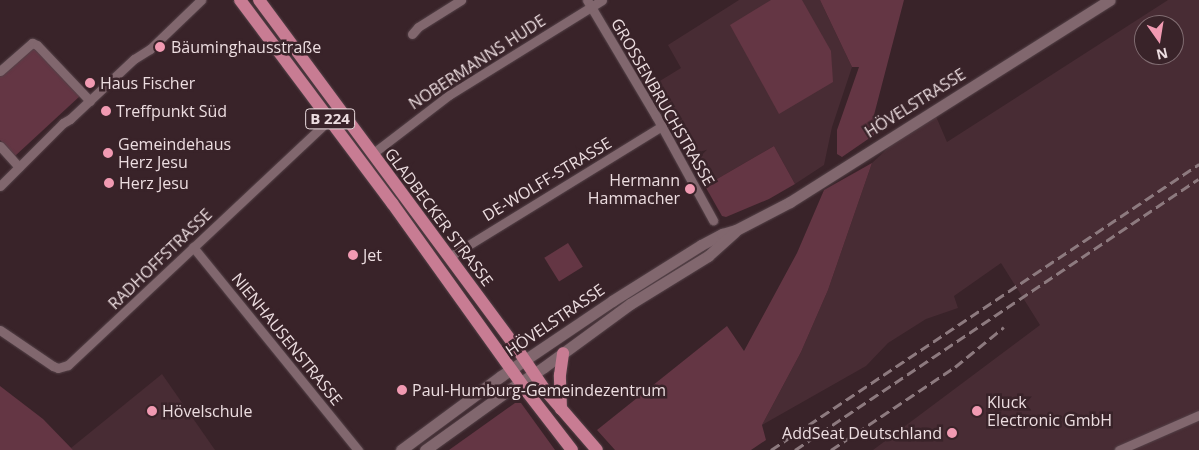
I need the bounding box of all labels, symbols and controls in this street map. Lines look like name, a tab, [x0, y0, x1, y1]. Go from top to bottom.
street label: NOBERMANNS HUDE	[405, 11, 549, 113]
street label: GROSSENBRUCHSTRASSE	[607, 15, 719, 189]
north arrow	[1134, 15, 1184, 65]
place label: Bäuminghausstraße	[171, 37, 321, 57]
marker: Bäuminghausstraße	[153, 40, 167, 54]
text: N	[1155, 44, 1170, 65]
street label: HÖVELSTRASSE	[861, 64, 969, 142]
place label: Haus Fischer	[100, 73, 195, 93]
marker: Haus Fischer	[84, 77, 96, 89]
place label: Treffpunkt Süd	[116, 101, 227, 121]
marker: Treffpunkt Süd	[100, 105, 112, 117]
road number: B 224	[305, 106, 355, 132]
street label: DE-WOLFF-STRASSE	[479, 133, 615, 225]
place label: Gemeindehaus Herz Jesu	[118, 134, 231, 172]
street label: GLADBECKER STRASSE	[381, 144, 497, 290]
marker: Gemeindehaus Herz Jesu	[102, 147, 114, 159]
place label: Hermann Hammacher	[588, 170, 680, 208]
place label: Herz Jesu	[119, 173, 189, 193]
marker: Herz Jesu	[103, 177, 115, 189]
marker: Hermann Hammacher	[684, 183, 696, 195]
street label: RADHOFFSTRASSE	[104, 205, 216, 313]
place label: Jet	[363, 245, 382, 265]
marker: Jet	[347, 249, 359, 261]
street label: NIENHAUSENSTRASSE	[228, 269, 346, 409]
street label: HÖVELSTRASSE	[502, 280, 608, 360]
place label: Paul-Humburg-Gemeindezentrum	[412, 380, 666, 400]
marker: Paul-Humburg-Gemeindezentrum	[396, 384, 408, 396]
place label: Kluck Electronic GmbH	[987, 392, 1112, 430]
place label: Hövelschule	[162, 401, 252, 421]
marker: Hövelschule	[146, 405, 158, 417]
marker: Kluck Electronic GmbH	[971, 405, 983, 417]
place label: AddSeat Deutschland	[782, 423, 942, 443]
marker: AddSeat Deutschland	[946, 427, 958, 439]

